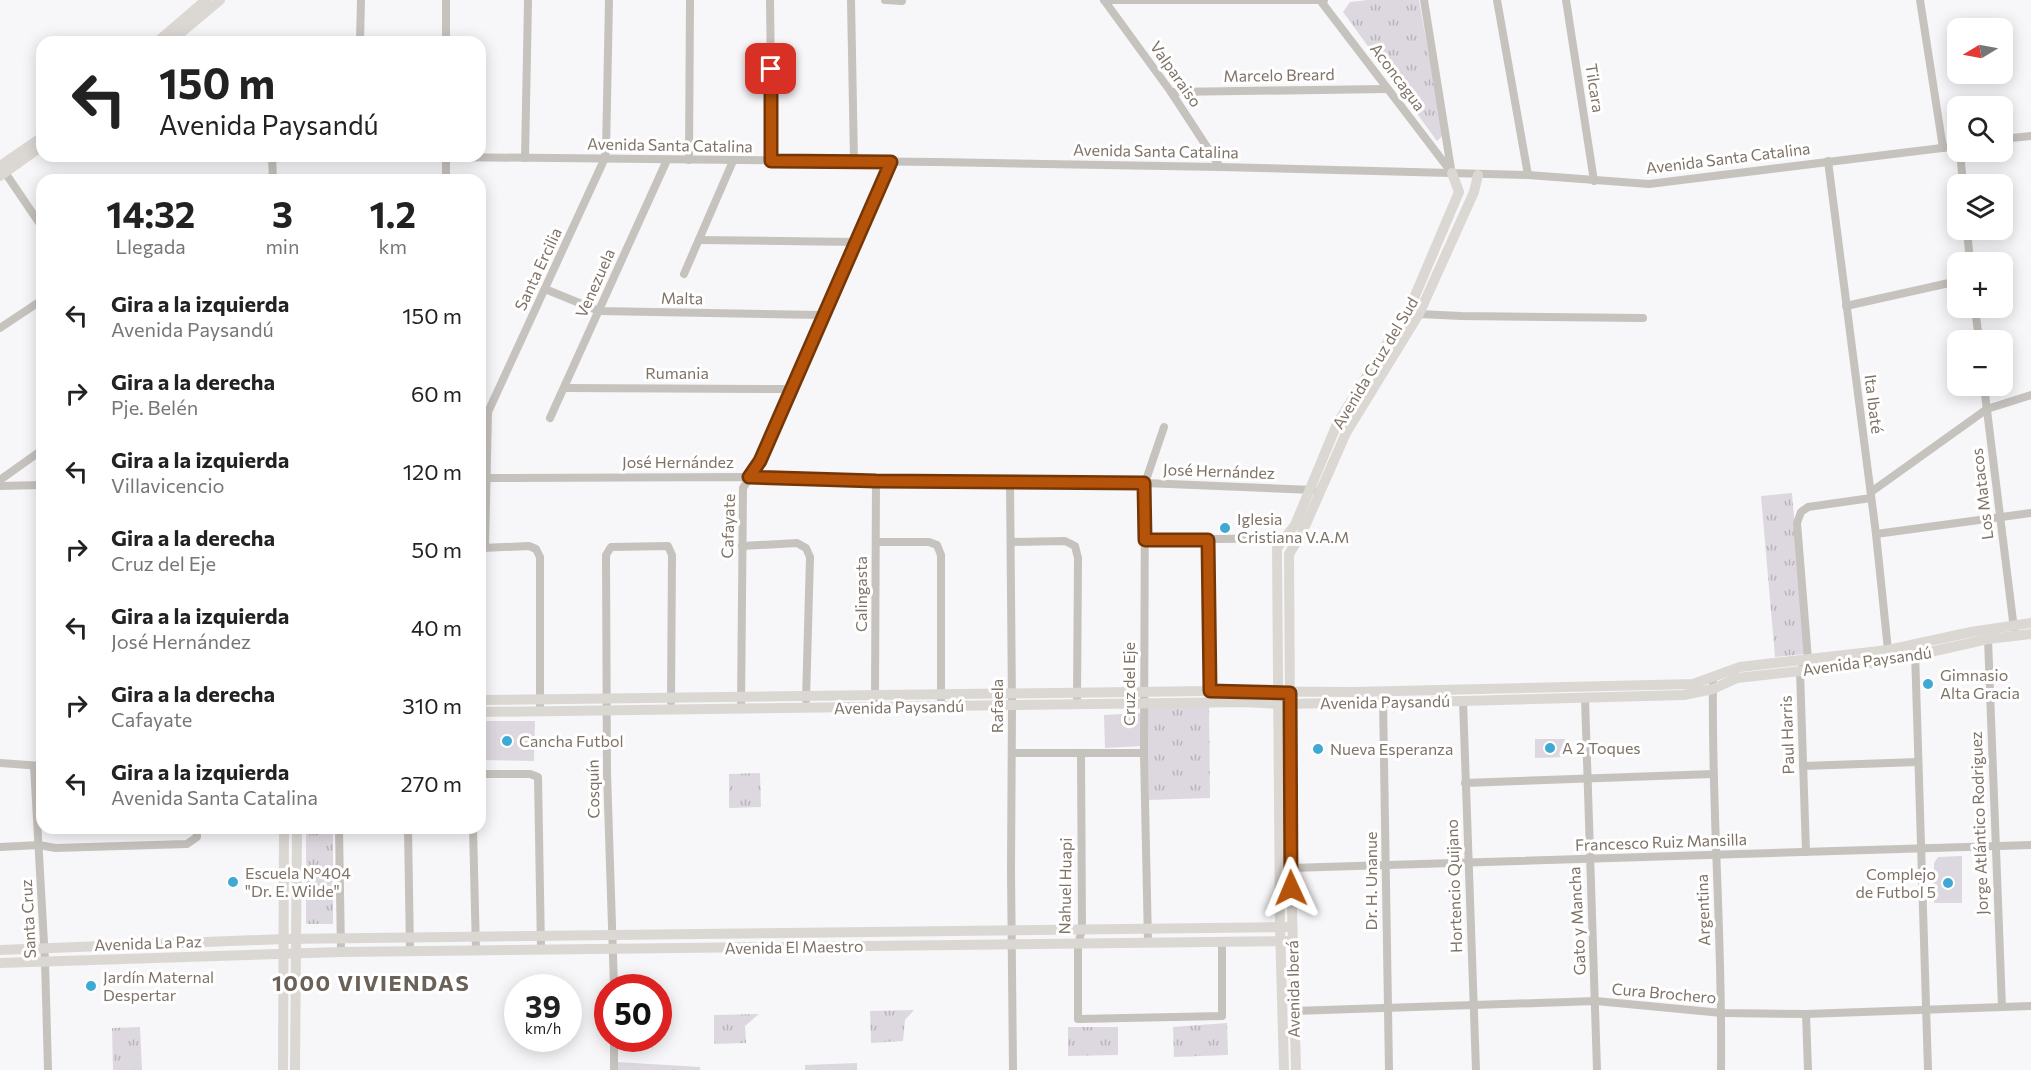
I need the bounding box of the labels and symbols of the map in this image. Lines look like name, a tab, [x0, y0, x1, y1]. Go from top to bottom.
north arrow	[1947, 18, 2013, 84]
street label: Valparaiso	[1147, 37, 1206, 110]
street label: Aconcagua	[1367, 39, 1430, 114]
pin	[745, 43, 796, 94]
street label: Tilcara	[1582, 62, 1609, 114]
street label: Marcelo Breard	[1223, 64, 1335, 85]
street label: Avenida Santa Catalina	[587, 134, 753, 155]
street label: Avenida Santa Catalina	[1645, 138, 1811, 177]
street label: Avenida Santa Catalina	[1073, 140, 1239, 161]
street label: Santa Ercilia	[510, 224, 565, 313]
street label: Venezuela	[571, 245, 618, 320]
street label: Malta	[661, 288, 703, 307]
street label: Avenida Cruz del Sud	[1328, 293, 1421, 432]
street label: Rumania	[645, 363, 709, 382]
street label: Ita Ibaté	[1861, 373, 1888, 435]
street label: Los Matacos	[1966, 447, 1997, 541]
street label: José Hernández	[622, 452, 734, 471]
street label: José Hernández	[1163, 459, 1275, 482]
street label: Cafayate	[717, 493, 738, 559]
place label: Iglesia Cristiana V.A.M	[1237, 509, 1349, 546]
marker: Iglesia Cristiana V.A.M	[1218, 521, 1232, 535]
street label: Calingasta	[851, 556, 870, 632]
street label: Cruz del Eje	[1119, 642, 1138, 726]
street label: Avenida Paysandú	[1801, 642, 1933, 679]
place label: Gimnasio Alta Gracia	[1940, 665, 2020, 702]
marker: Gimnasio Alta Gracia	[1921, 677, 1935, 691]
street label: Rafaela	[987, 679, 1006, 733]
street label: Avenida Paysandú	[1320, 691, 1450, 712]
street label: Paul Harris	[1776, 695, 1797, 775]
street label: Avenida Paysandú	[834, 696, 964, 717]
place label: Cancha Futbol	[519, 731, 624, 750]
street label: Jorge Atlántico Rodriguez	[1966, 731, 1991, 915]
marker: Cancha Futbol	[500, 734, 514, 748]
place label: A 2 Toques	[1562, 738, 1641, 757]
place label: Nueva Esperanza	[1330, 739, 1453, 758]
marker: A 2 Toques	[1543, 741, 1557, 755]
marker: Nueva Esperanza	[1311, 742, 1325, 756]
street label: Cosquín	[582, 759, 603, 819]
street label: Hortencio Quijano	[1442, 819, 1465, 953]
street label: Francesco Ruiz Mansilla	[1575, 829, 1747, 854]
street label: Dr. H. Unanue	[1361, 832, 1380, 930]
street label: Nahuel Huapi	[1054, 837, 1075, 935]
position arrow	[1259, 856, 1323, 920]
place label: Escuela Nº404 "Dr. E. Wilde"	[245, 863, 351, 900]
place label: Complejo de Futbol 5	[1855, 864, 1936, 901]
street label: Gato y Mancha	[1564, 866, 1589, 976]
street label: Argentina	[1692, 874, 1713, 946]
marker: Escuela Nº404 "Dr. E. Wilde"	[226, 875, 240, 889]
marker: Complejo de Futbol 5	[1941, 876, 1955, 890]
street label: Santa Cruz	[16, 879, 39, 959]
street label: Avenida La Paz	[94, 931, 202, 954]
street label: Avenida El Maestro	[724, 936, 864, 957]
street label: Avenida Iberá	[1282, 940, 1303, 1038]
place label: Jardín Maternal Despertar	[103, 967, 214, 1004]
district label: 1000 VIVIENDAS	[272, 969, 470, 996]
speed limit sign: 50	[594, 974, 672, 1052]
street label: Cura Brochero	[1611, 978, 1717, 1007]
marker: Jardín Maternal Despertar	[84, 979, 98, 993]

